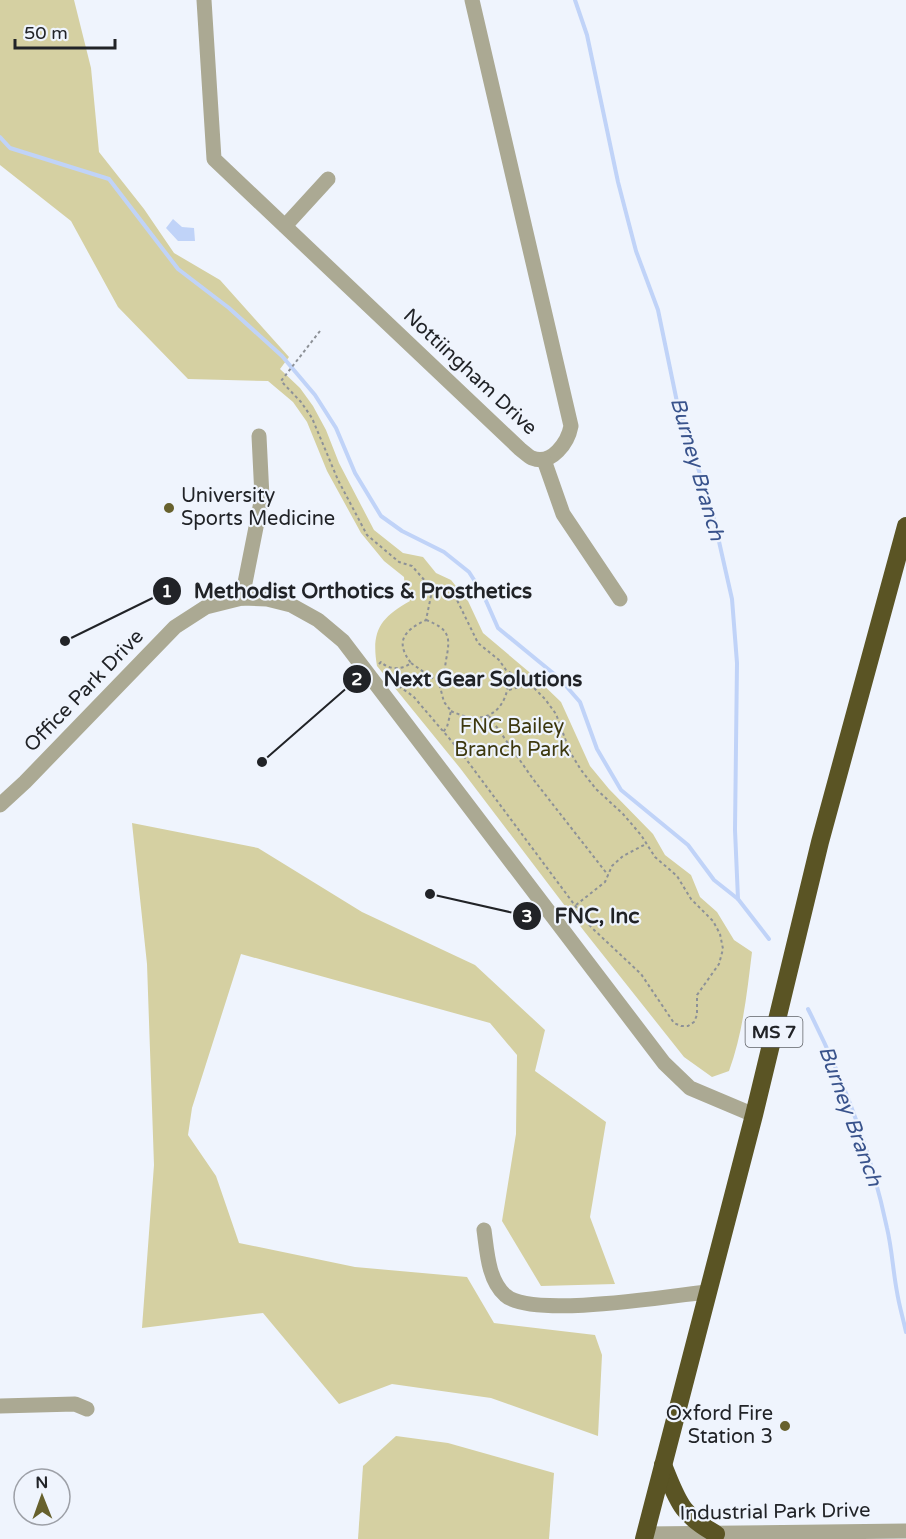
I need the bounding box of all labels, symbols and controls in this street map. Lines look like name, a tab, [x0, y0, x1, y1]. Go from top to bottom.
scale bar	[15, 12, 116, 50]
text: 50 m	[24, 22, 68, 44]
street label: Nottiingham Drive	[398, 304, 542, 440]
water label: Burney Branch	[665, 395, 730, 545]
place label: University Sports Medicine	[181, 484, 335, 531]
marker: University Sports Medicine	[162, 501, 176, 515]
callout: Methodist Orthotics & Prosthetics	[152, 572, 544, 611]
text: Methodist Orthotics & Prosthetics	[194, 579, 532, 604]
text: 1	[161, 580, 173, 602]
street label: Office Park Drive	[19, 625, 149, 757]
callout: Next Gear Solutions	[342, 659, 595, 698]
text: Next Gear Solutions	[384, 667, 582, 692]
text: 2	[351, 668, 363, 690]
park label: FNC Bailey Branch Park	[454, 715, 570, 762]
callout: FNC, Inc	[512, 896, 651, 935]
text: FNC, Inc	[555, 904, 639, 929]
text: 3	[521, 905, 533, 927]
road number: MS 7	[746, 1017, 802, 1047]
water label: Burney Branch	[813, 1042, 887, 1191]
place label: Oxford Fire Station 3	[666, 1402, 773, 1449]
marker: Oxford Fire Station 3	[778, 1419, 792, 1433]
north arrow	[12, 1467, 72, 1527]
text: N	[35, 1473, 48, 1493]
street label: Industrial Park Drive	[679, 1498, 871, 1526]

